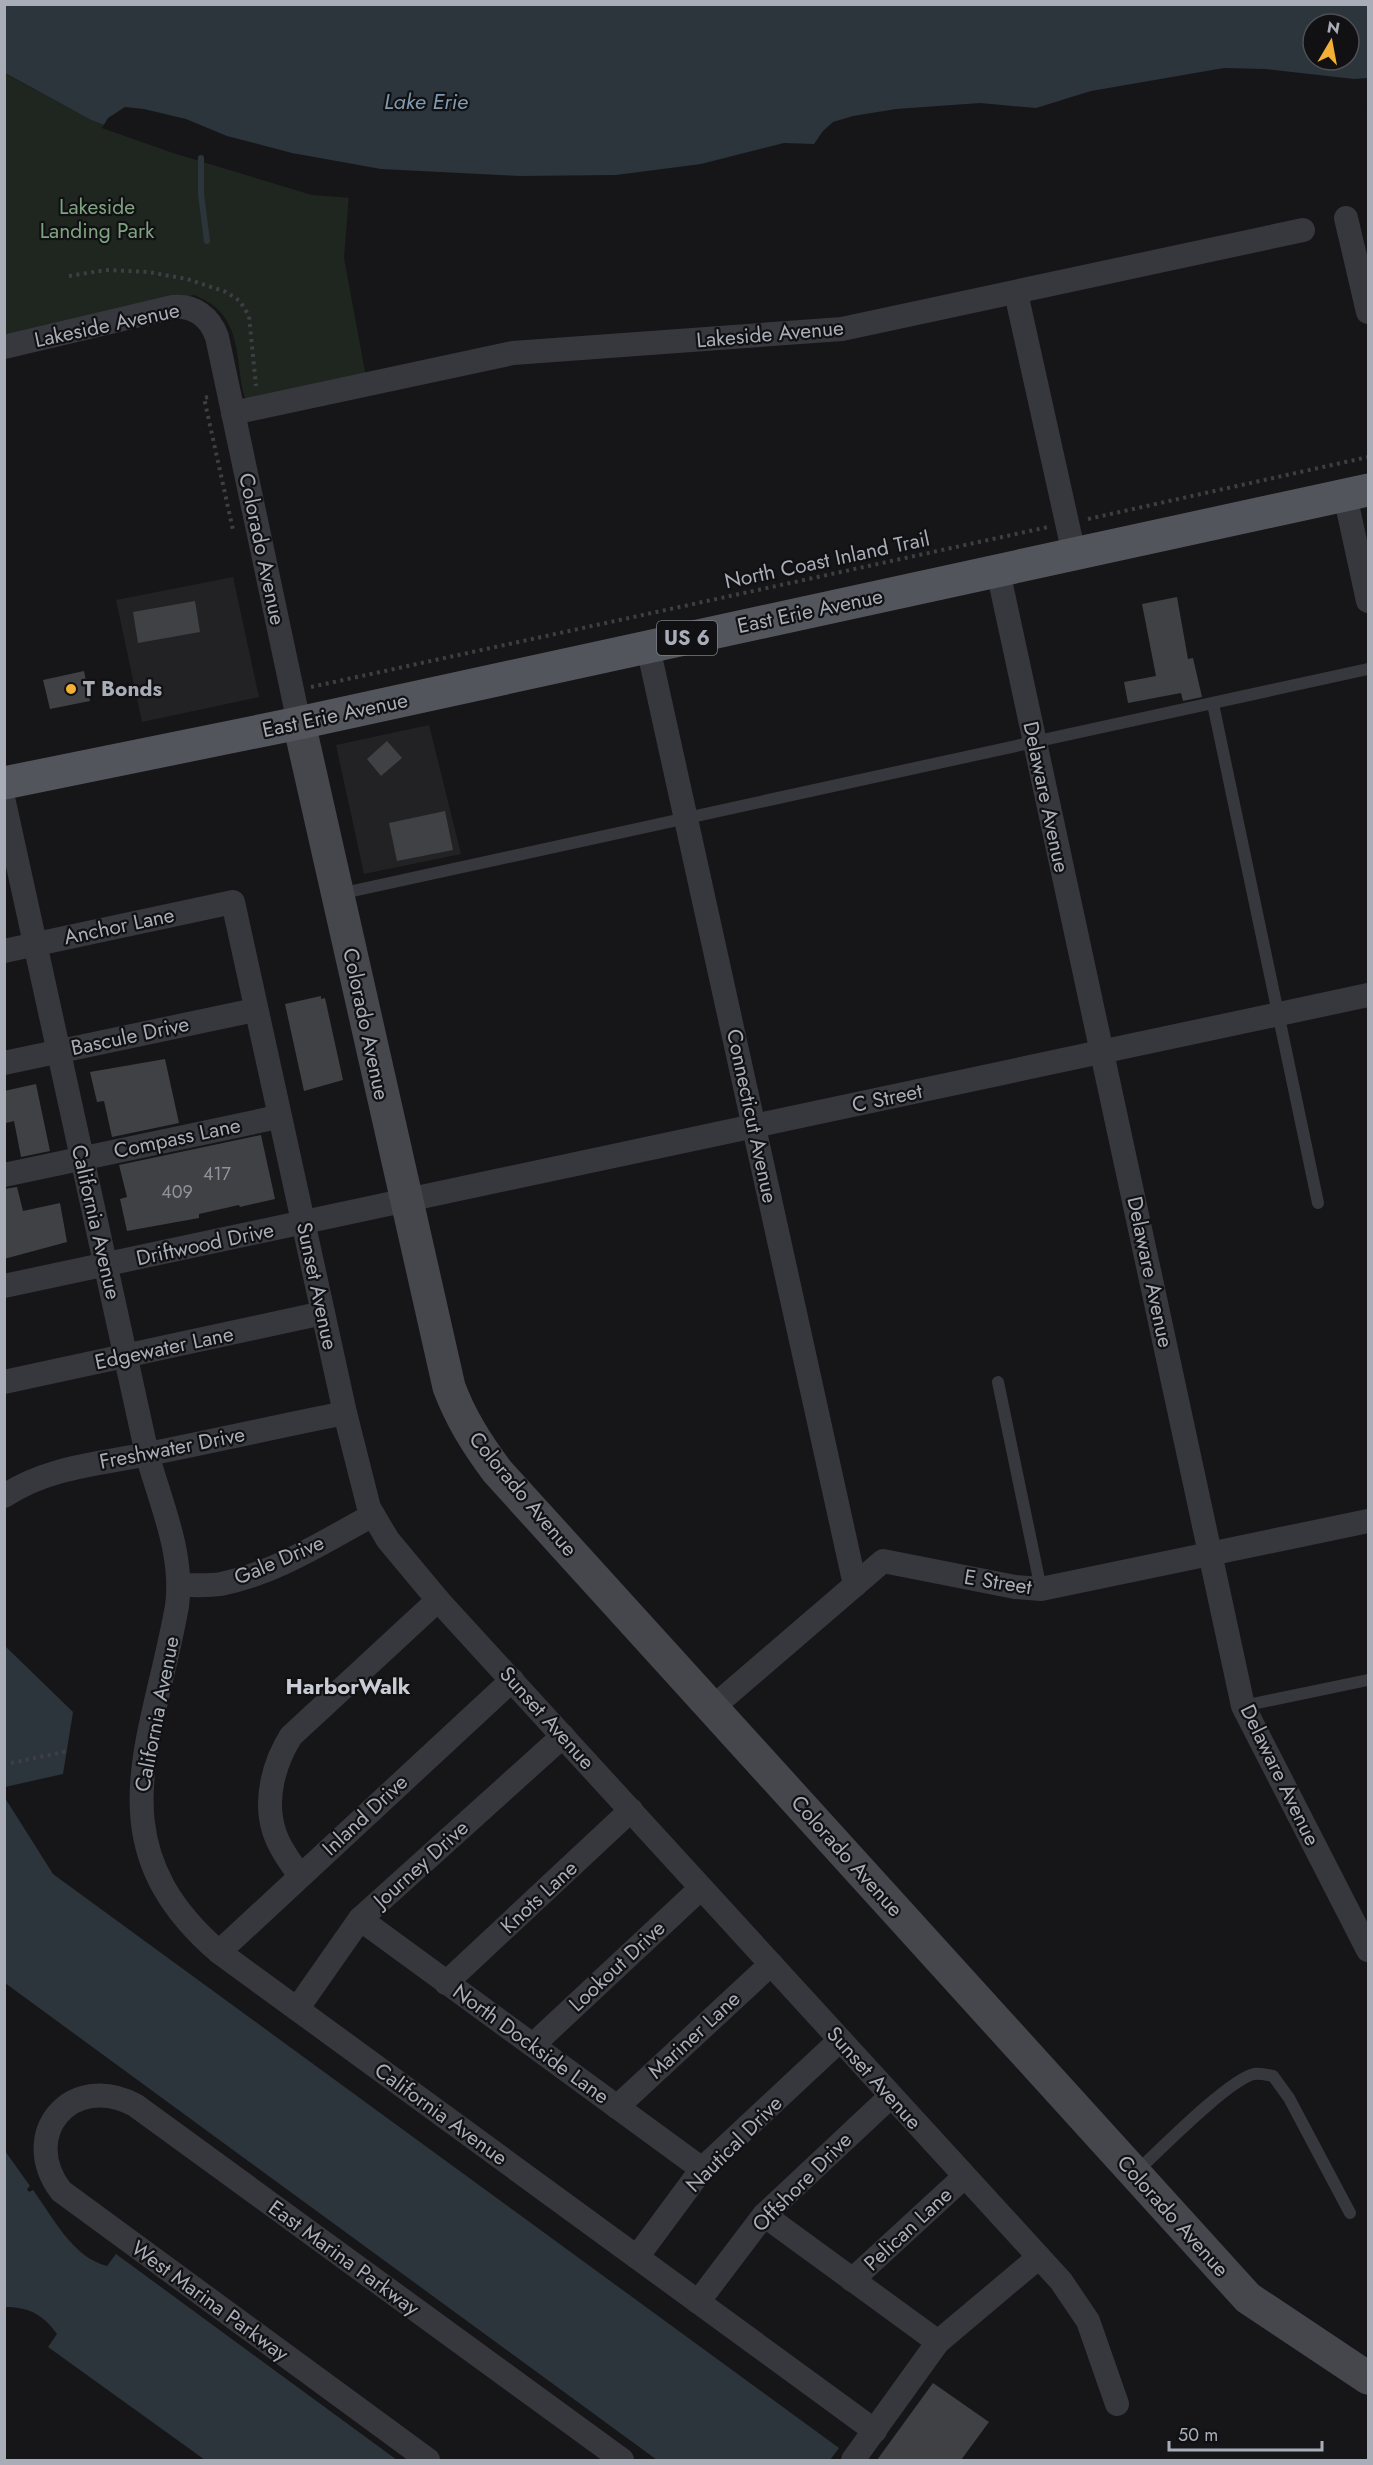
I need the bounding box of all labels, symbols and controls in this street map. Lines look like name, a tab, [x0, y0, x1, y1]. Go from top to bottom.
north arrow	[1301, 12, 1361, 72]
text: N	[1325, 15, 1342, 40]
water label: Lake Erie	[384, 85, 468, 117]
park label: Lakeside Landing Park	[40, 192, 155, 246]
street label: Lakeside Avenue	[32, 295, 183, 355]
street label: Lakeside Avenue	[695, 313, 845, 355]
street label: Colorado Avenue	[231, 470, 293, 628]
street label: North Coast Inland Trail	[722, 524, 932, 596]
street label: East Erie Avenue	[734, 581, 886, 641]
road number: US 6	[657, 621, 717, 655]
place label: T Bonds	[83, 674, 162, 704]
marker: T Bonds	[64, 682, 78, 696]
street label: East Erie Avenue	[259, 685, 411, 745]
street label: Delaware Avenue	[1015, 719, 1077, 875]
street label: Anchor Lane	[61, 900, 177, 952]
street label: Colorado Avenue	[335, 945, 397, 1103]
street label: Bascule Drive	[68, 1009, 192, 1063]
street label: Connecticut Avenue	[719, 1026, 785, 1206]
street label: C Street	[849, 1076, 925, 1120]
street label: Compass Lane	[111, 1110, 243, 1166]
street label: California Avenue	[64, 1142, 128, 1302]
house number: 417	[203, 1161, 232, 1187]
house number: 409	[161, 1179, 193, 1205]
street label: Delaware Avenue	[1119, 1194, 1181, 1350]
street label: Driftwood Drive	[133, 1215, 277, 1273]
street label: Sunset Avenue	[289, 1220, 345, 1353]
street label: Edgewater Lane	[92, 1319, 236, 1377]
street label: Freshwater Drive	[97, 1419, 247, 1477]
street label: Colorado Avenue	[462, 1425, 584, 1563]
street label: Gale Drive	[229, 1528, 329, 1592]
street label: E Street	[962, 1562, 1034, 1602]
street label: California Avenue	[127, 1634, 187, 1794]
street label: Sunset Avenue	[492, 1660, 602, 1776]
district label: HarborWalk	[286, 1670, 411, 1702]
street label: Delaware Avenue	[1233, 1699, 1327, 1851]
street label: Inland Drive	[316, 1767, 415, 1862]
street label: Colorado Avenue	[784, 1789, 910, 1924]
street label: Journey Drive	[365, 1813, 475, 1917]
street label: Knots Lane	[494, 1853, 584, 1941]
street label: Lookout Drive	[562, 1913, 672, 2019]
street label: North Dockside Lane	[447, 1977, 615, 2111]
street label: Mariner Lane	[641, 1984, 747, 2086]
street label: Sunset Avenue	[819, 2020, 929, 2136]
street label: California Avenue	[368, 2055, 514, 2173]
street label: Nautical Drive	[679, 2089, 789, 2199]
street label: Offshore Drive	[745, 2125, 859, 2239]
street label: Colorado Avenue	[1110, 2149, 1236, 2284]
street label: Pelican Lane	[857, 2180, 959, 2278]
street label: East Marina Parkway	[262, 2193, 426, 2323]
street label: West Marina Parkway	[125, 2234, 296, 2369]
scale bar	[1169, 2414, 1322, 2452]
text: 50 m	[1178, 2422, 1218, 2448]

